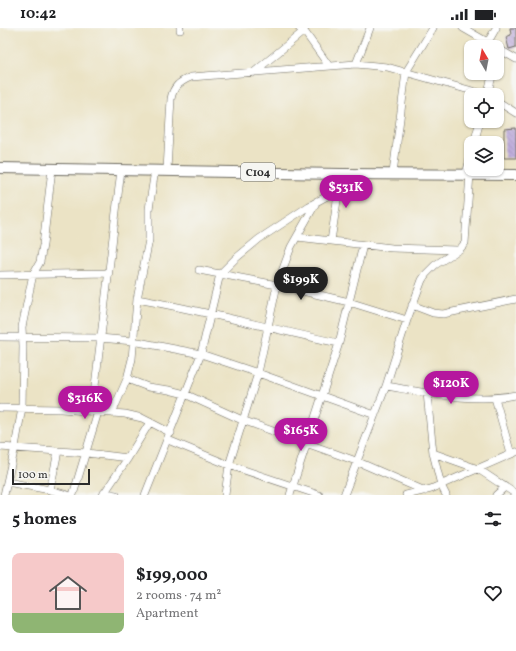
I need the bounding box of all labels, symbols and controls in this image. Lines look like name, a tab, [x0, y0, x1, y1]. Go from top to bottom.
text: 10:42	[20, 4, 56, 25]
north arrow	[464, 40, 504, 80]
map controls	[464, 40, 504, 176]
button: locate	[464, 88, 504, 128]
button: layers	[464, 136, 504, 176]
road number: C104	[241, 163, 275, 181]
pin: $531K	[318, 175, 374, 209]
text: $531K	[329, 179, 363, 197]
pin: $199K	[273, 267, 329, 301]
text: $199K	[283, 271, 319, 289]
pin: $120K	[423, 371, 479, 405]
text: $120K	[433, 375, 469, 393]
pin: $316K	[57, 386, 113, 420]
text: $316K	[67, 390, 103, 408]
pin: $165K	[273, 418, 329, 452]
text: $165K	[283, 422, 319, 440]
scale bar	[12, 467, 90, 486]
text: 100 m	[18, 468, 48, 483]
text: 5 homes	[12, 508, 77, 531]
icon: filters	[482, 508, 504, 530]
text: $199,000	[136, 564, 208, 587]
icon: home	[44, 569, 92, 617]
icon: heart	[482, 582, 504, 604]
text: 2 rooms · 74 m²	[136, 587, 221, 605]
text: Apartment	[136, 605, 199, 623]

